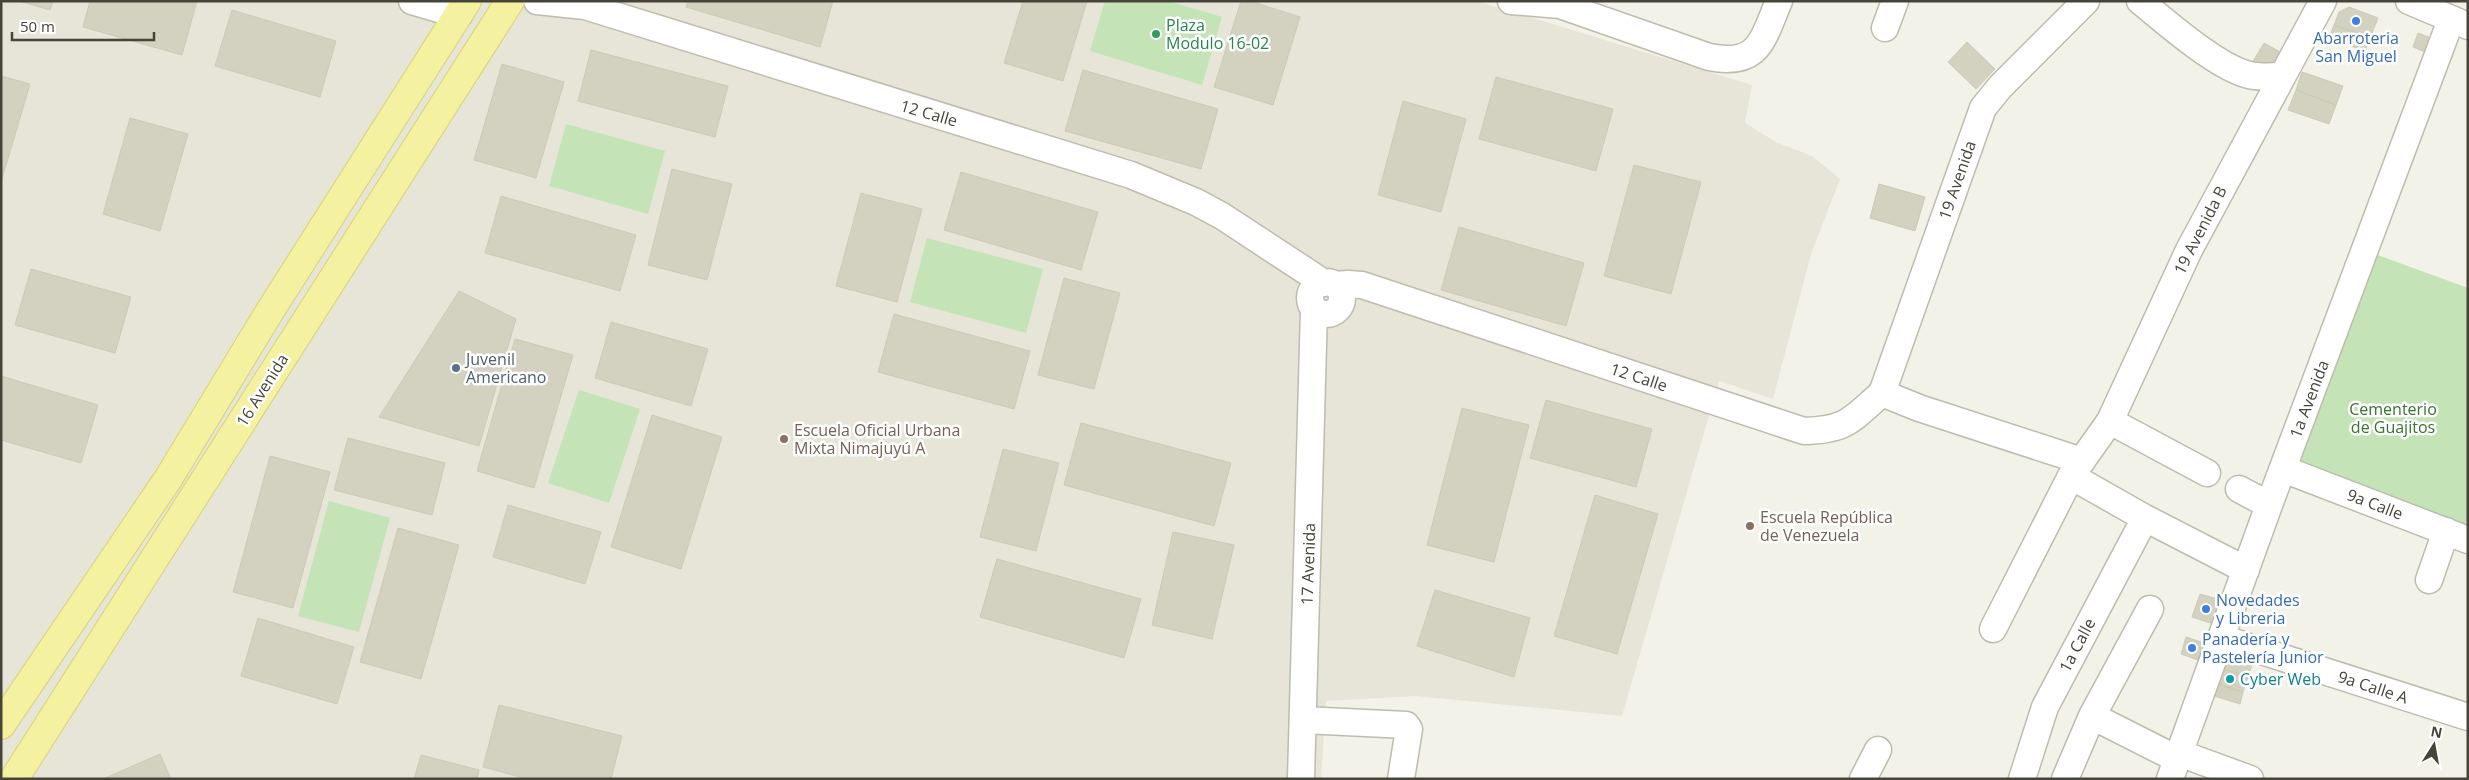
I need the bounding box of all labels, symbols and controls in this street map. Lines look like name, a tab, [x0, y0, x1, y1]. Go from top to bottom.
scale bar	[12, 10, 155, 42]
place label: Plaza Modulo 16-02	[1166, 14, 1269, 54]
marker: Abarroteria San Miguel	[2350, 15, 2362, 27]
text: 50 m	[20, 16, 55, 36]
place label: Abarroteria San Miguel	[2313, 27, 2399, 67]
marker: Plaza Modulo 16-02	[1150, 28, 1162, 40]
street label: 12 Calle	[898, 94, 960, 132]
street label: 19 Avenida	[1933, 138, 1981, 222]
street label: 19 Avenida B	[2168, 182, 2232, 278]
place label: Juvenil Americano	[464, 348, 546, 388]
street label: 16 Avenida	[231, 349, 293, 431]
street label: 1a Avenida	[2284, 357, 2334, 441]
street label: 12 Calle	[1608, 358, 1670, 397]
marker: Juvenil Americano	[450, 362, 462, 374]
park label: Cementerio de Guajitos	[2349, 398, 2437, 438]
place label: Escuela Oficial Urbana Mixta Nimajuyú A	[794, 419, 960, 459]
marker: Escuela Oficial Urbana Mixta Nimajuyú A	[778, 433, 790, 445]
street label: 9a Calle	[2344, 483, 2406, 525]
place label: Escuela República de Venezuela	[1760, 506, 1893, 546]
marker: Escuela República de Venezuela	[1744, 520, 1756, 532]
street label: 17 Avenida	[1296, 523, 1320, 605]
place label: Novedades y Libreria	[2216, 589, 2300, 629]
marker: Novedades y Libreria	[2200, 603, 2212, 615]
street label: 1a Calle	[2054, 614, 2100, 676]
place label: Panadería y Pastelería Junior	[2202, 628, 2324, 668]
marker: Panadería y Pastelería Junior	[2186, 642, 2198, 654]
street label: 9a Calle A	[2335, 665, 2412, 709]
place label: Cyber Web	[2240, 668, 2321, 690]
marker: Cyber Web	[2224, 673, 2236, 685]
north arrow	[2409, 720, 2459, 770]
text: N	[2429, 721, 2444, 742]

